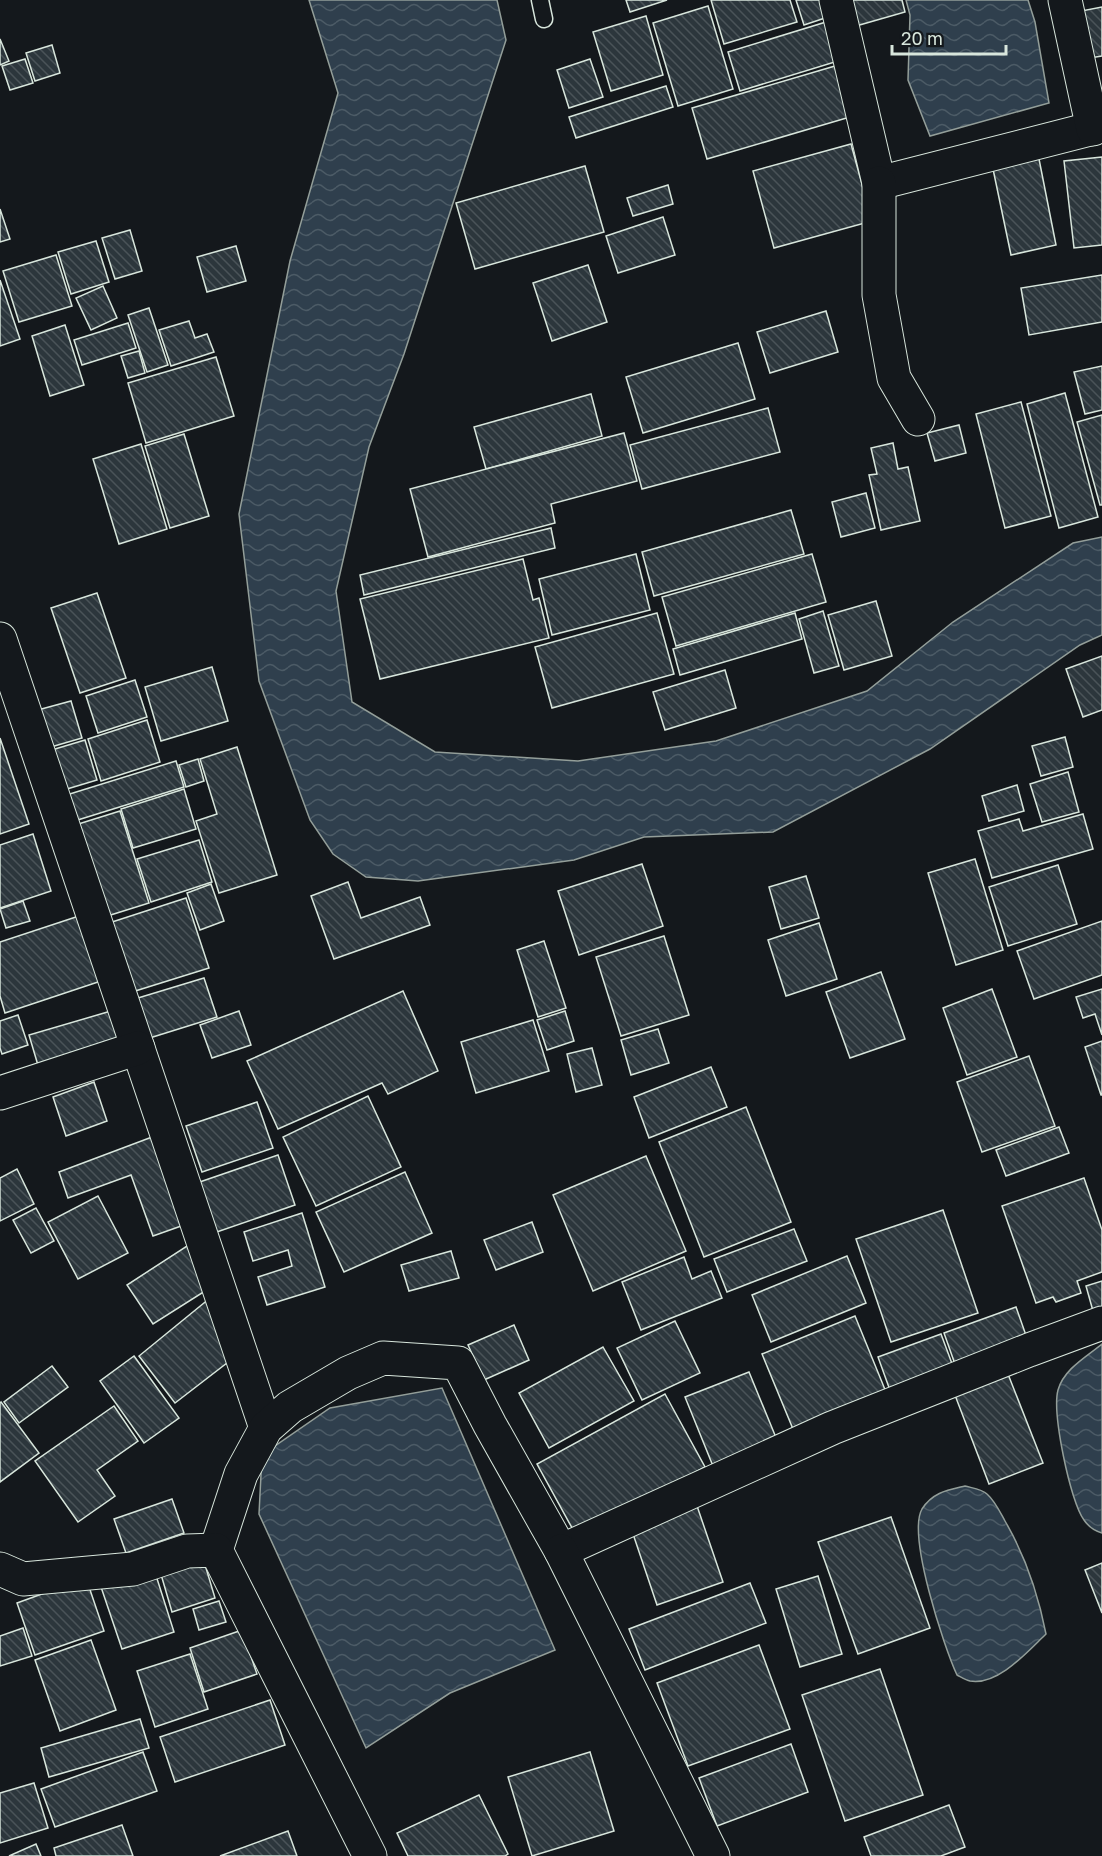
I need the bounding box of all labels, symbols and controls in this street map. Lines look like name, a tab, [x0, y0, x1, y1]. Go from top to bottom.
scale bar	[892, 18, 1006, 56]
text: 20 m	[901, 27, 943, 49]

